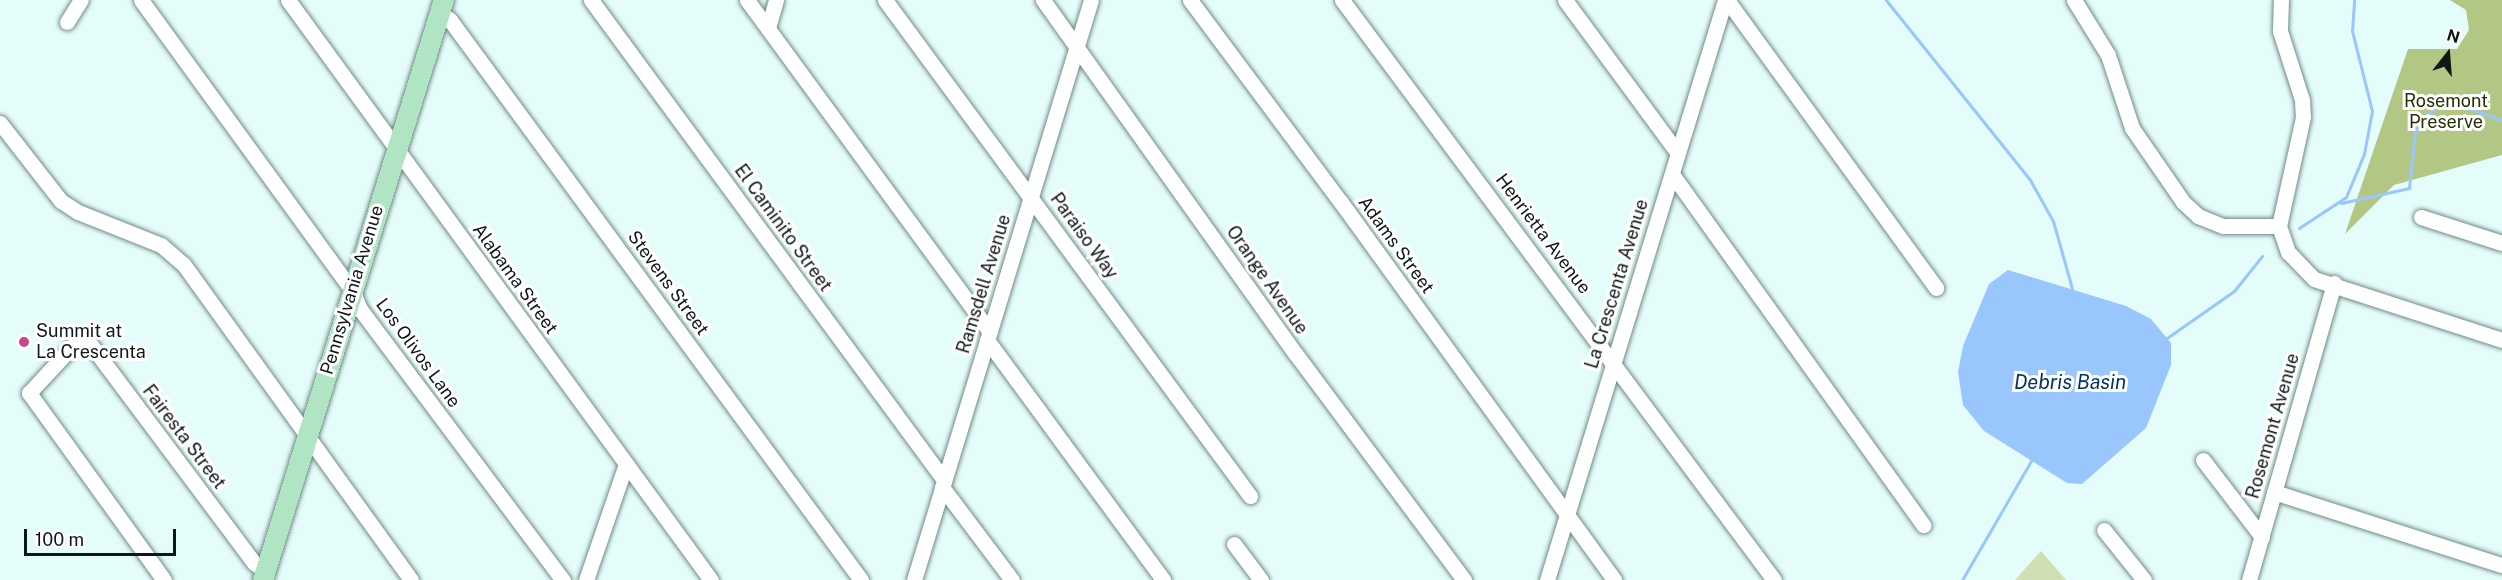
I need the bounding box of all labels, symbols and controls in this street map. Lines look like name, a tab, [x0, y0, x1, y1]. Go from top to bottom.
north arrow	[2418, 24, 2478, 84]
text: N	[2445, 25, 2462, 47]
park label: Rosemont Preserve	[2404, 91, 2488, 134]
street label: El Caminito Street	[730, 160, 836, 296]
street label: Henrietta Avenue	[1491, 170, 1595, 298]
street label: Paraiso Way	[1045, 189, 1123, 283]
street label: Adams Street	[1354, 192, 1438, 298]
street label: La Crescenta Avenue	[1581, 197, 1653, 371]
street label: Pennsylvania Avenue	[316, 203, 388, 377]
street label: Ramsdell Avenue	[953, 212, 1015, 356]
street label: Alabama Street	[468, 220, 562, 338]
street label: Orange Avenue	[1222, 222, 1312, 338]
street label: Stevens Street	[623, 227, 713, 339]
street label: Los Olivos Lane	[371, 294, 465, 412]
place label: Summit at La Crescenta	[36, 321, 146, 364]
marker: Summit at La Crescenta	[17, 335, 31, 349]
street label: Rosemont Avenue	[2242, 351, 2304, 501]
water label: Debris Basin	[2014, 370, 2126, 394]
street label: Fairesta Street	[138, 381, 230, 493]
scale bar	[27, 517, 178, 555]
text: 100 m	[35, 529, 84, 550]

